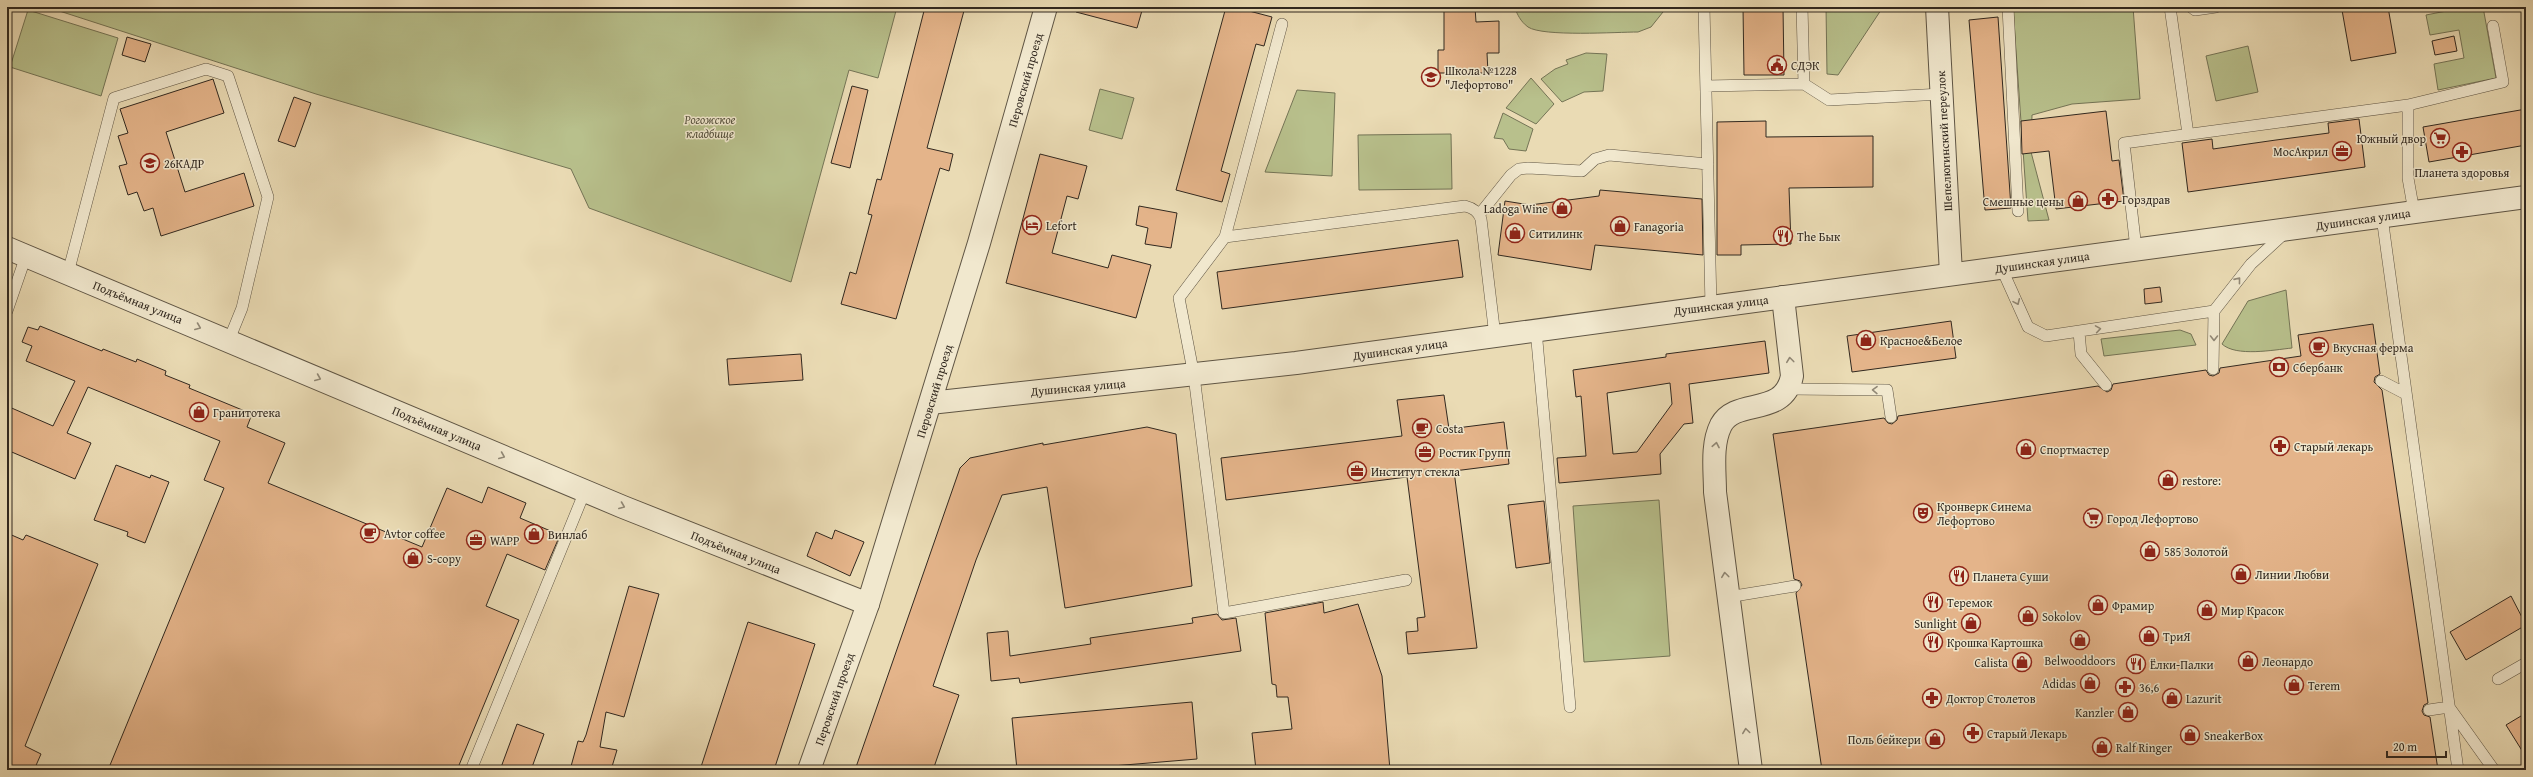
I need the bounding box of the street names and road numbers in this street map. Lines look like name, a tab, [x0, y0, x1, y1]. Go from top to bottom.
street label: Перовский проезд	[1003, 31, 1047, 129]
street label: Шепелюгинский переулок	[1932, 70, 1956, 212]
street label: Душинская улица	[2314, 204, 2412, 234]
street label: Душинская улица	[1993, 247, 2091, 277]
street label: Подъёмная улица	[91, 276, 186, 328]
street label: Душинская улица	[1672, 291, 1770, 319]
street label: Душинская улица	[1351, 334, 1449, 364]
street label: Перовский проезд	[912, 342, 956, 440]
street label: Душинская улица	[1029, 374, 1127, 400]
street label: Подъёмная улица	[390, 402, 484, 455]
street label: Подъёмная улица	[689, 526, 784, 578]
street label: Перовский проезд	[810, 650, 858, 748]

